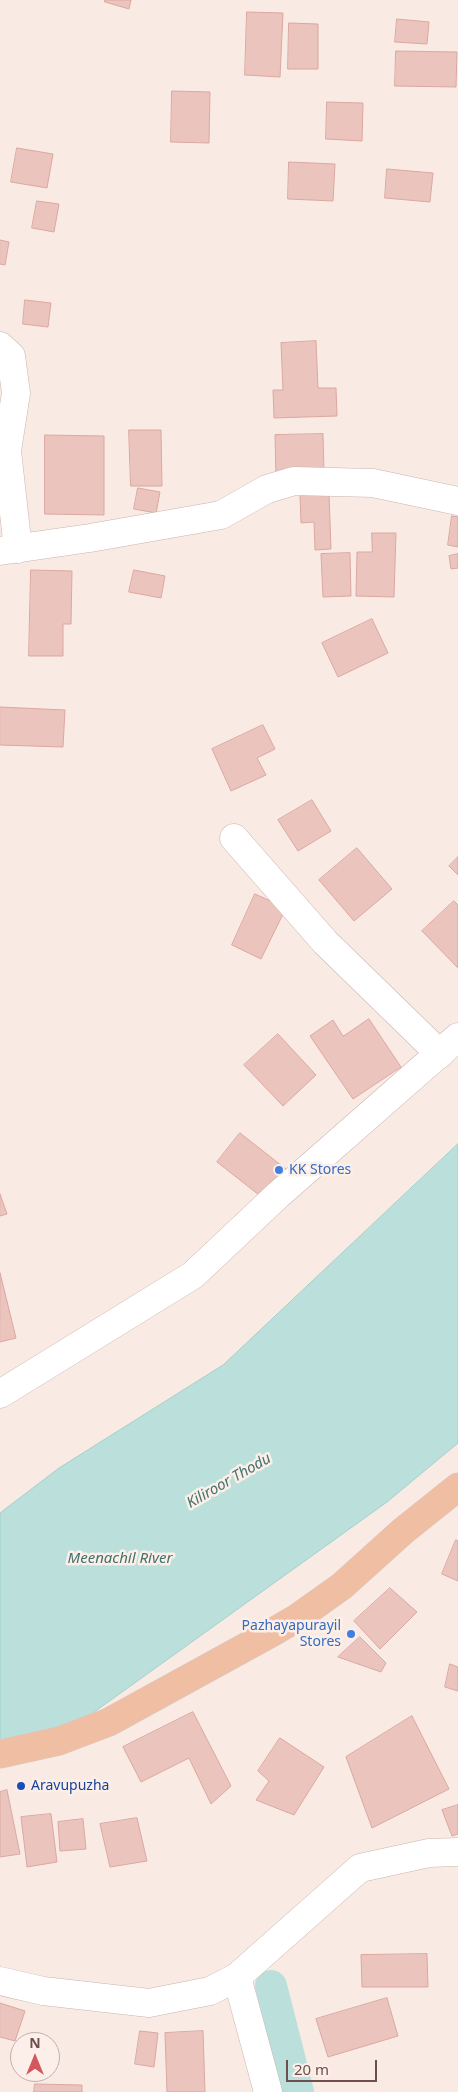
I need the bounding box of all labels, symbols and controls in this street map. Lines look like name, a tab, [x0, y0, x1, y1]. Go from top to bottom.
place label: KK Stores	[289, 1162, 351, 1178]
marker: KK Stores	[273, 1164, 285, 1176]
water label: Kiliroor Thodu	[184, 1450, 274, 1512]
water label: Meenachil River	[68, 1550, 172, 1568]
place label: Pazhayapurayil Stores	[242, 1618, 341, 1650]
marker: Pazhayapurayil Stores	[345, 1628, 357, 1640]
place label: Aravupuzha	[31, 1778, 109, 1794]
marker: Aravupuzha	[15, 1780, 27, 1792]
north arrow	[10, 2032, 60, 2082]
text: N	[29, 2033, 41, 2052]
scale bar	[288, 2050, 379, 2082]
text: 20 m	[294, 2059, 329, 2079]

